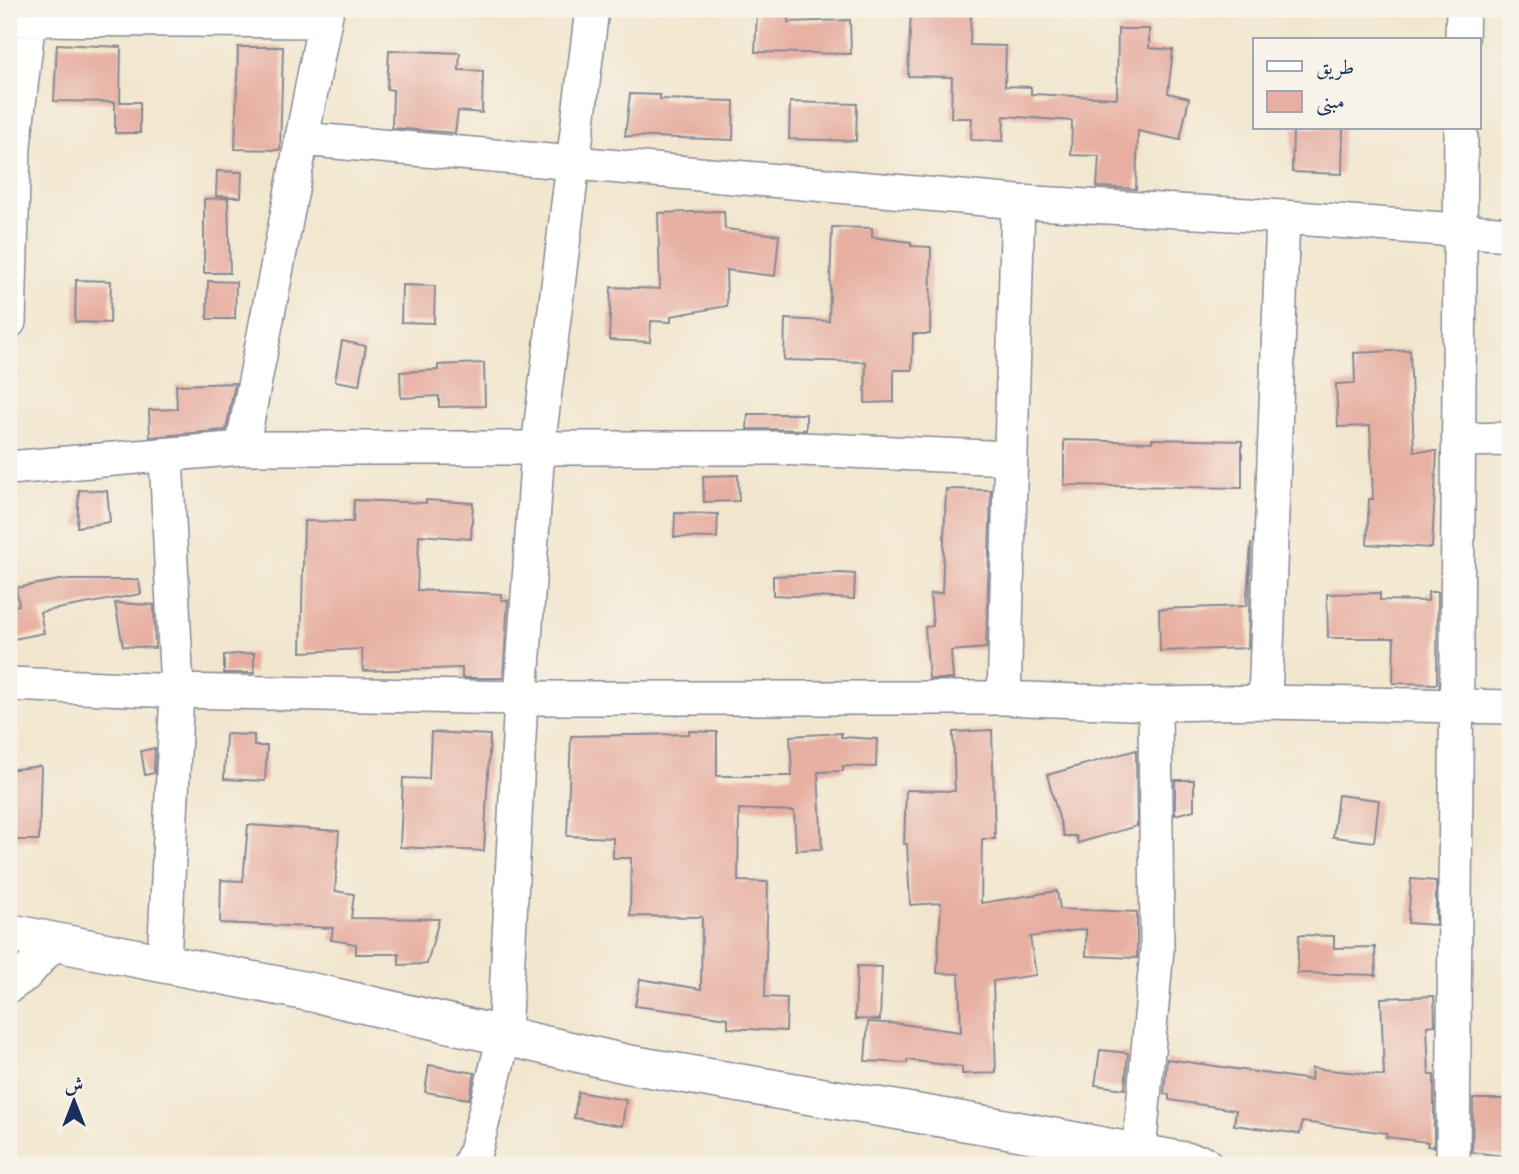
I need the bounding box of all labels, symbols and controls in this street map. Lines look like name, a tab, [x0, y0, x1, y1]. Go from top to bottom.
legend	[1253, 38, 1480, 130]
text: طريق	[1316, 51, 1354, 82]
text: مبنى	[1316, 85, 1345, 116]
north arrow	[38, 1066, 108, 1136]
text: ش	[65, 1070, 83, 1098]

